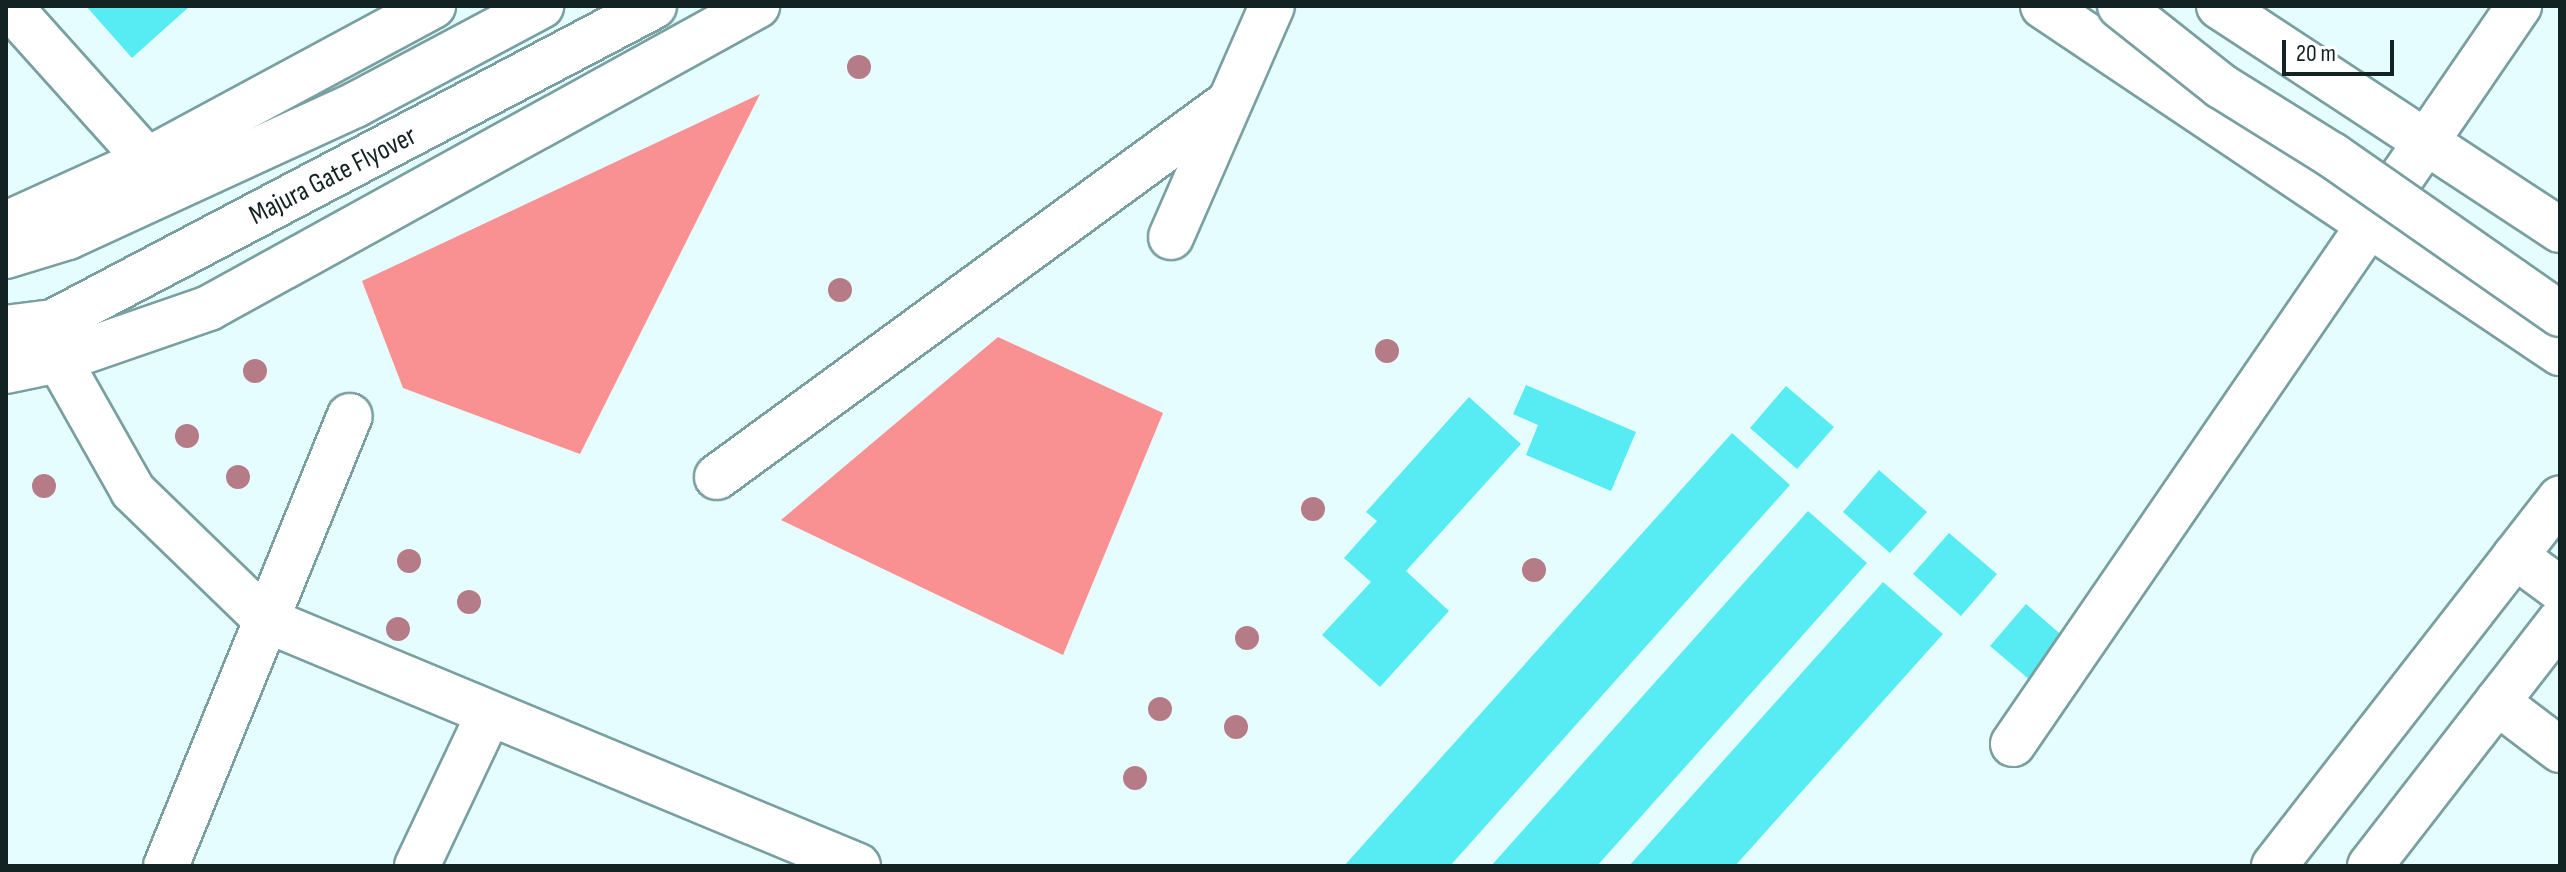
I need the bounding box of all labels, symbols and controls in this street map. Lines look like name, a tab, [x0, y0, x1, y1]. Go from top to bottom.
scale bar	[2286, 24, 2398, 74]
text: 20 m	[2296, 39, 2336, 68]
street label: Majura Gate Flyover	[244, 119, 422, 233]

